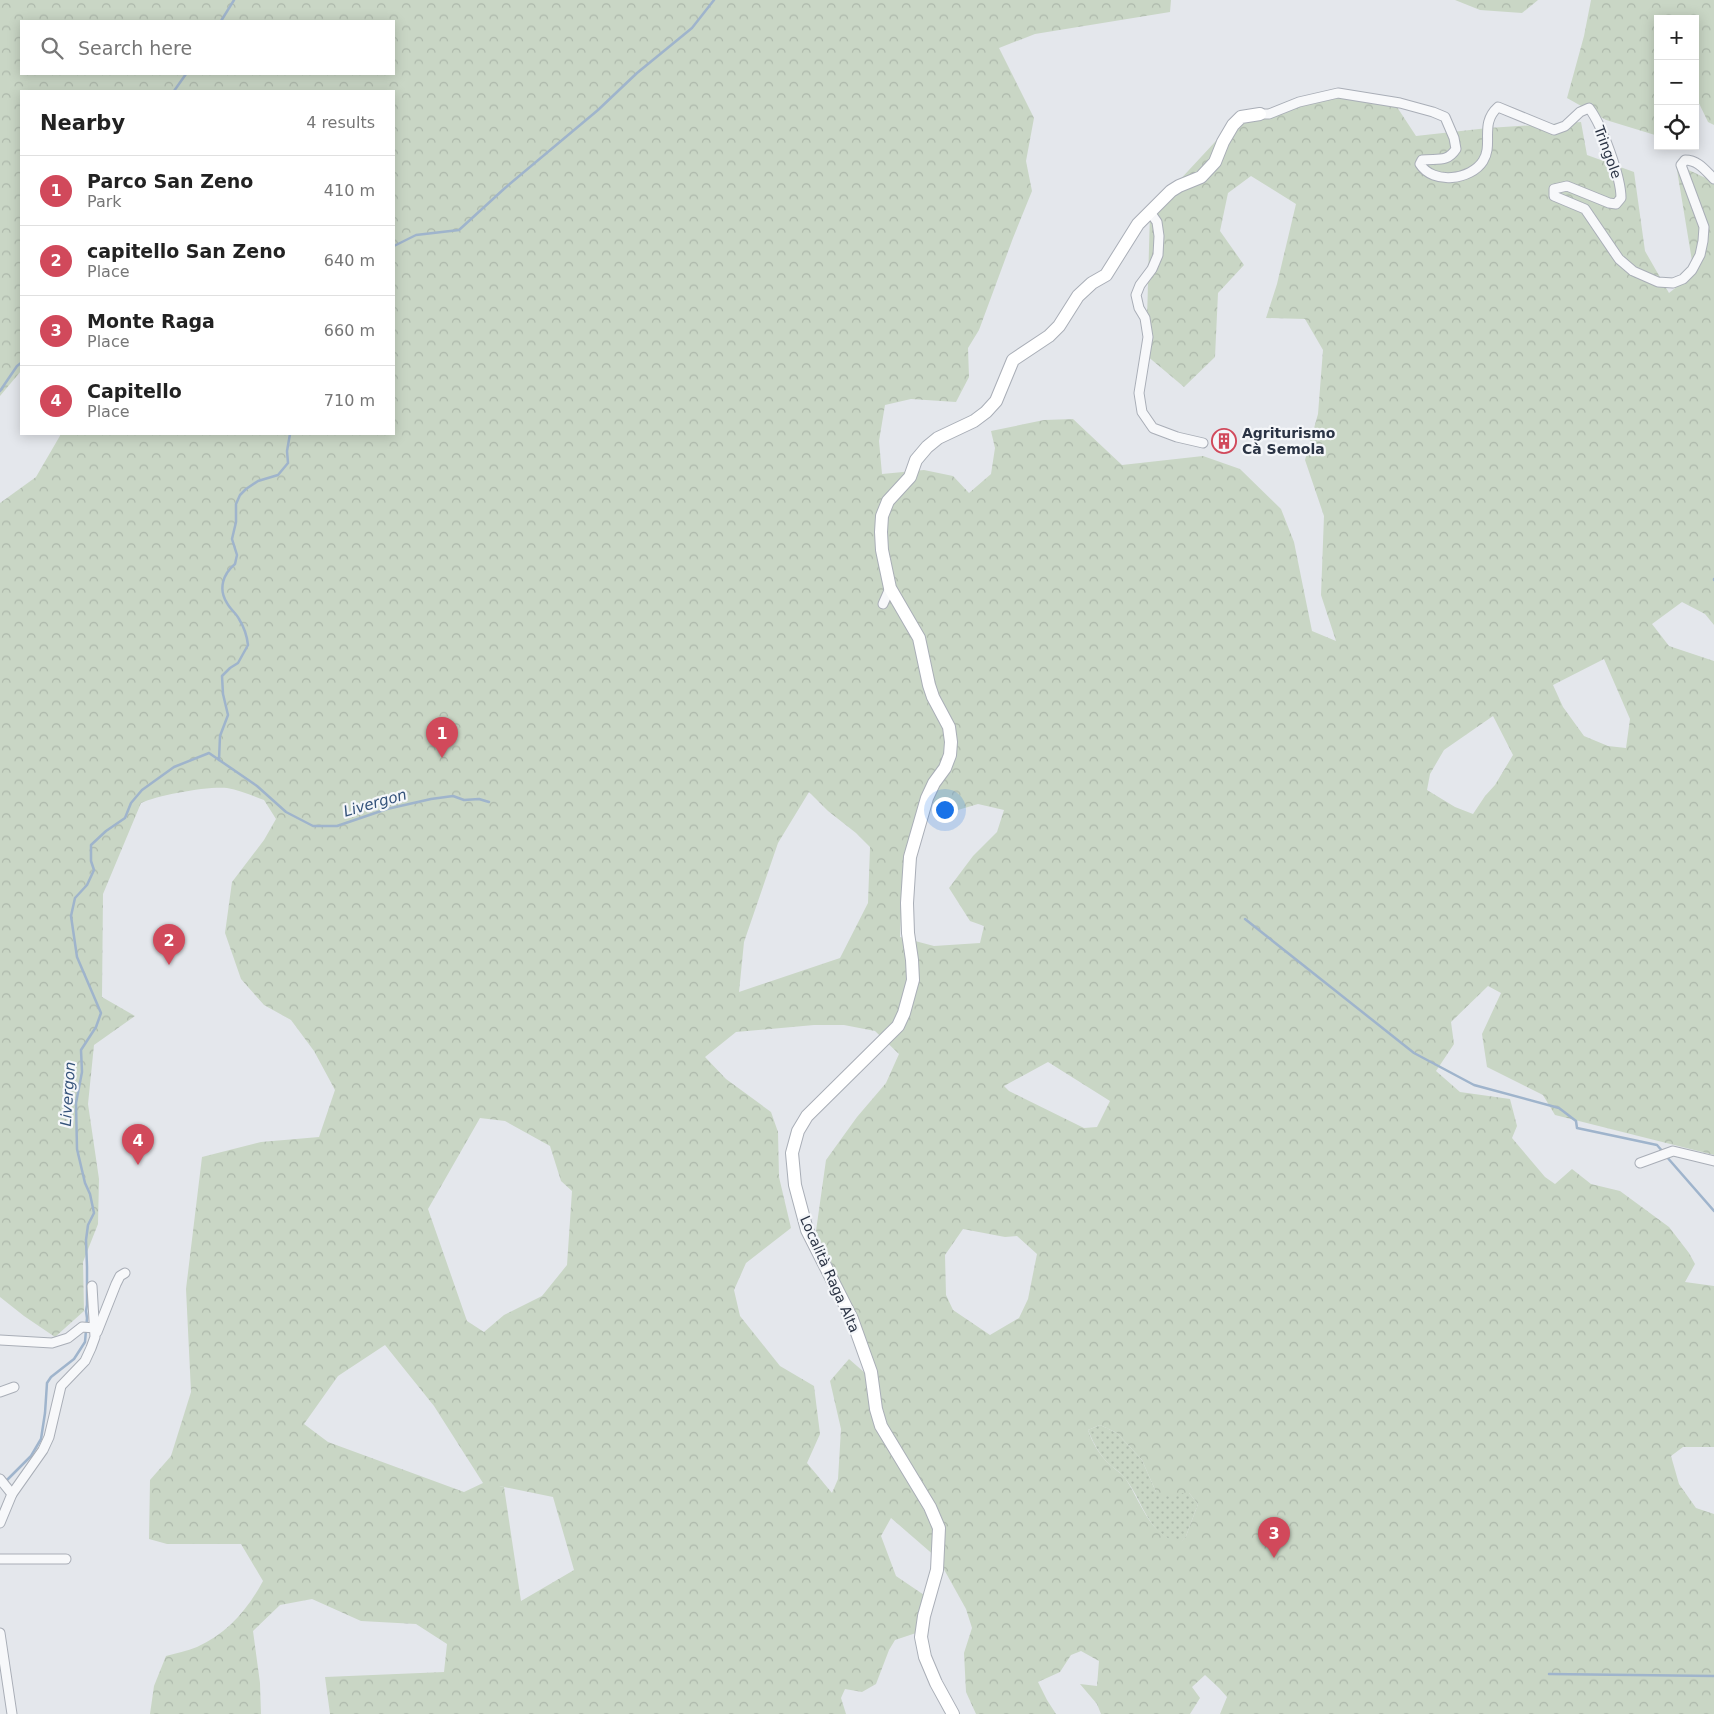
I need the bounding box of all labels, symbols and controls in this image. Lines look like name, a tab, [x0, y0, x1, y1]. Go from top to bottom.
map controls	[1654, 15, 1699, 150]
button: +	[1654, 15, 1699, 60]
search box	[20, 20, 395, 75]
icon: search	[38, 34, 66, 62]
text: Search here	[78, 37, 192, 59]
button: −	[1654, 60, 1699, 105]
button: locate	[1654, 105, 1699, 150]
text: Nearby	[40, 111, 125, 135]
text: 4 results	[306, 113, 375, 132]
street label: Tringole	[1591, 122, 1625, 181]
text: Parco San Zeno	[87, 170, 253, 192]
text: 1	[50, 181, 62, 200]
text: 410 m	[324, 181, 375, 200]
text: Park	[87, 192, 122, 211]
text: capitello San Zeno	[87, 240, 286, 262]
text: 2	[50, 251, 62, 270]
text: 640 m	[324, 251, 375, 270]
text: Place	[87, 262, 130, 281]
text: Monte Raga	[87, 310, 215, 332]
text: 3	[50, 321, 62, 340]
text: 660 m	[324, 321, 375, 340]
text: Place	[87, 332, 130, 351]
text: Capitello	[87, 380, 182, 402]
text: 4	[50, 391, 62, 410]
text: 710 m	[324, 391, 375, 410]
text: Place	[87, 402, 130, 421]
place label: Agriturismo Cà Semola	[1242, 425, 1336, 457]
building icon: Agriturismo Cà Semola	[1211, 428, 1237, 454]
pin: 1	[426, 717, 458, 758]
water label: Livergon	[341, 785, 409, 821]
your location	[932, 797, 958, 823]
pin: 2	[153, 924, 185, 965]
water label: Livergon	[57, 1061, 79, 1127]
pin: 4	[122, 1124, 154, 1165]
street label: Località Raga Alta	[797, 1213, 863, 1335]
pin: 3	[1258, 1517, 1290, 1558]

